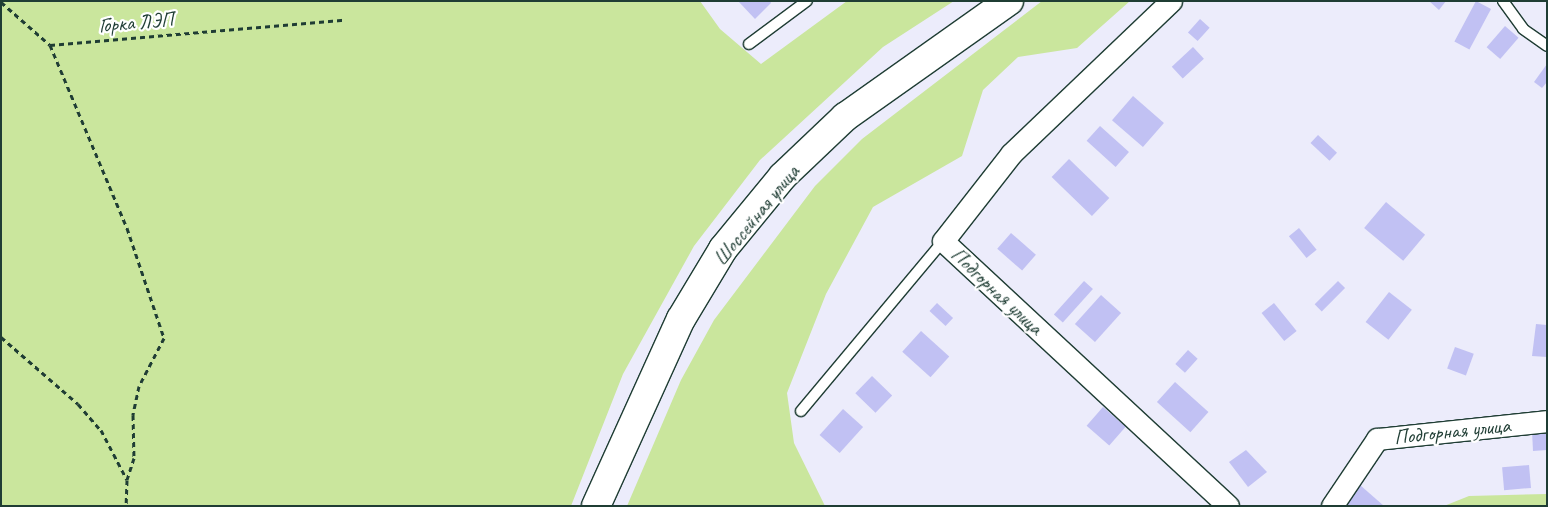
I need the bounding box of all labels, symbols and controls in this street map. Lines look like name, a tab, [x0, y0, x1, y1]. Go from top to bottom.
street label: Горка ЛЭП	[97, 6, 175, 38]
street label: Шоссейная улица	[707, 159, 805, 271]
street label: Подгорная улица	[945, 241, 1049, 341]
street label: Подгорная улица	[1392, 412, 1512, 450]

